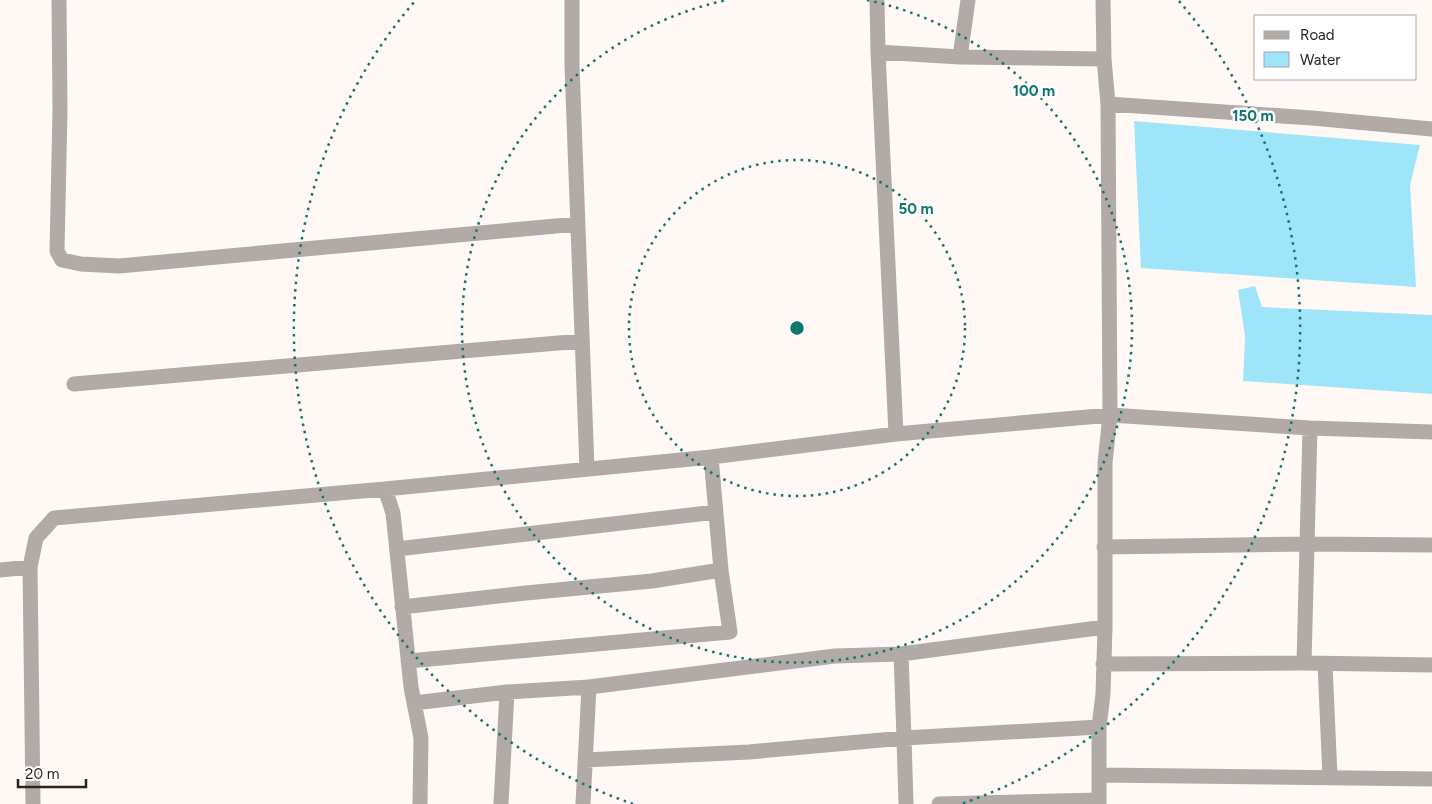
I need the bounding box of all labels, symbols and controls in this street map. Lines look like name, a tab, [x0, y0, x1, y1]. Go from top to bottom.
legend	[1254, 15, 1417, 80]
text: Road	[1300, 26, 1335, 44]
text: Water	[1300, 51, 1340, 69]
text: 100 m	[1013, 82, 1055, 100]
text: 150 m	[1232, 107, 1274, 125]
text: 50 m	[898, 200, 934, 218]
centre of rings	[788, 319, 806, 337]
scale bar	[18, 756, 85, 788]
text: 20 m	[25, 765, 59, 783]

